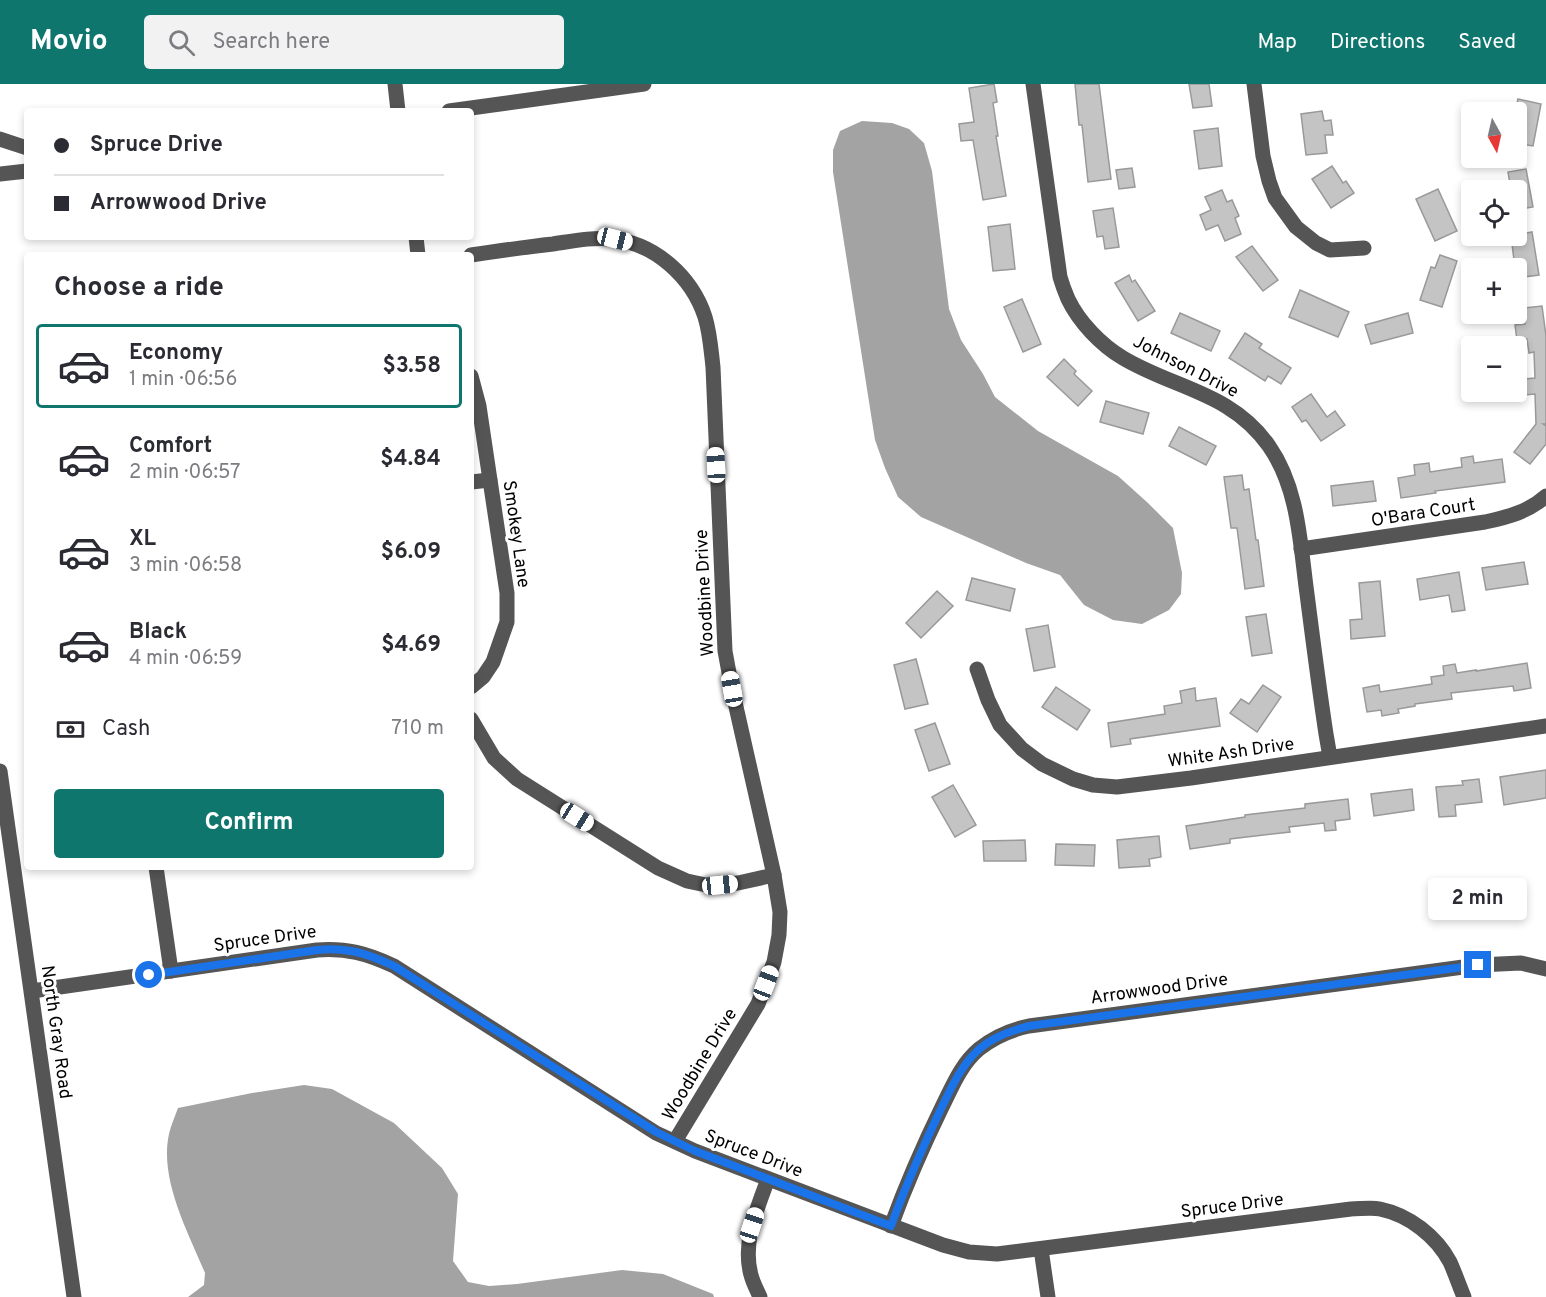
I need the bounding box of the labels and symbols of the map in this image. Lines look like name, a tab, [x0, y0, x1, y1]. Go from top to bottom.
north arrow	[1461, 102, 1527, 168]
car	[595, 226, 635, 252]
street label: Johnson Drive	[1129, 331, 1242, 404]
car	[706, 447, 726, 483]
street label: Smokey Lane	[497, 479, 534, 589]
street label: O'Bara Court	[1370, 494, 1477, 533]
street label: Woodbine Drive	[691, 529, 720, 657]
car	[720, 670, 744, 708]
street label: White Ash Drive	[1167, 733, 1296, 774]
car	[557, 800, 597, 834]
car	[701, 874, 739, 896]
callout: 2 min	[1428, 878, 1528, 920]
street label: Spruce Drive	[212, 921, 318, 958]
route end	[1464, 951, 1491, 978]
route start	[135, 961, 162, 988]
car	[751, 963, 781, 1003]
street label: North Gray Road	[35, 964, 76, 1101]
street label: Arrowwood Drive	[1089, 968, 1230, 1011]
street label: Woodbine Drive	[658, 1004, 743, 1125]
street label: Spruce Drive	[701, 1125, 806, 1184]
street label: Spruce Drive	[1179, 1189, 1285, 1224]
car	[738, 1205, 766, 1245]

